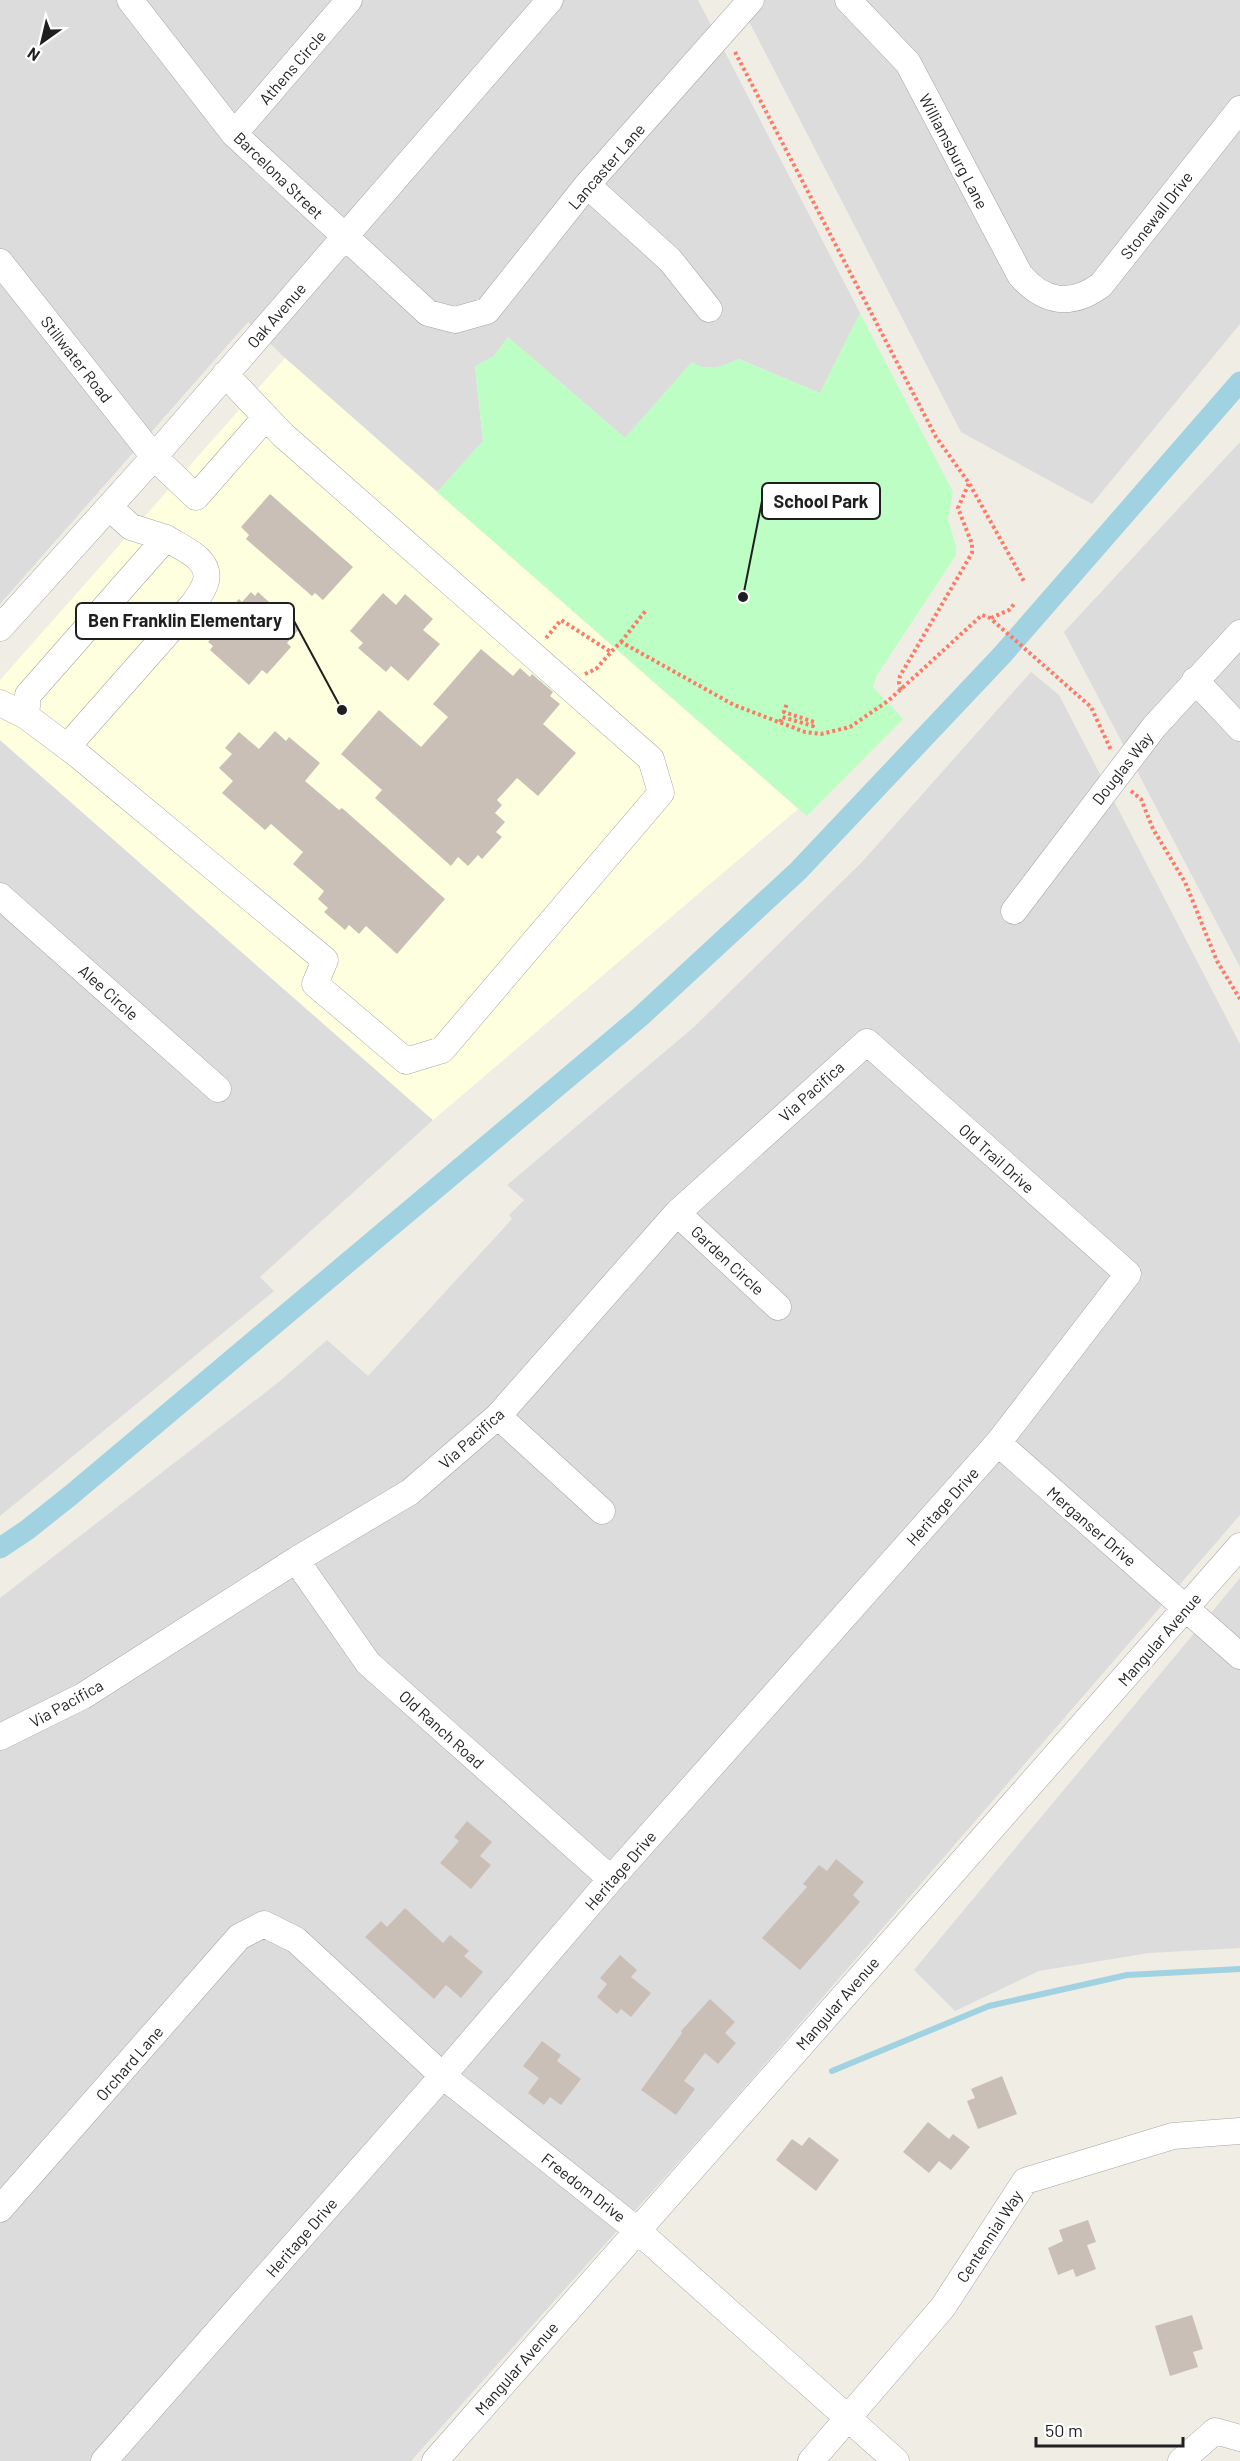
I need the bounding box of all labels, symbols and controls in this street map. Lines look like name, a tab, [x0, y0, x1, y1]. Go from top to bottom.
north arrow	[12, 12, 72, 72]
street label: Athens Circle	[255, 26, 329, 108]
text: N	[24, 44, 43, 66]
street label: Williamsburg Lane	[916, 90, 992, 212]
street label: Lancaster Lane	[564, 119, 648, 213]
street label: Barcelona Street	[230, 128, 328, 222]
street label: Stonewall Drive	[1116, 167, 1196, 263]
street label: Oak Avenue	[243, 279, 309, 351]
street label: Stillwater Road	[37, 312, 117, 406]
callout: School Park	[762, 483, 880, 519]
text: School Park	[774, 490, 869, 512]
callout: Ben Franklin Elementary	[76, 603, 294, 639]
text: Ben Franklin Elementary	[88, 609, 282, 631]
street label: Douglas Way	[1088, 727, 1157, 808]
street label: Alee Circle	[75, 960, 143, 1024]
street label: Via Pacifica	[774, 1057, 848, 1125]
street label: Old Trail Drive	[956, 1119, 1038, 1197]
street label: Garden Circle	[688, 1221, 768, 1299]
street label: Via Pacifica	[434, 1404, 508, 1472]
street label: Heritage Drive	[902, 1463, 982, 1549]
street label: Merganser Drive	[1044, 1482, 1140, 1570]
street label: Mangular Avenue	[1113, 1589, 1205, 1689]
street label: Via Pacifica	[26, 1675, 106, 1731]
street label: Old Ranch Road	[396, 1686, 488, 1772]
street label: Heritage Drive	[580, 1826, 660, 1914]
street label: Mangular Avenue	[791, 1953, 883, 2053]
street label: Orchard Lane	[91, 2022, 167, 2104]
street label: Freedom Drive	[538, 2148, 630, 2226]
street label: Centennial Way	[952, 2186, 1026, 2286]
street label: Heritage Drive	[261, 2193, 341, 2281]
street label: Mangular Avenue	[470, 2318, 562, 2418]
scale bar	[1036, 2410, 1183, 2448]
text: 50 m	[1045, 2419, 1083, 2441]

